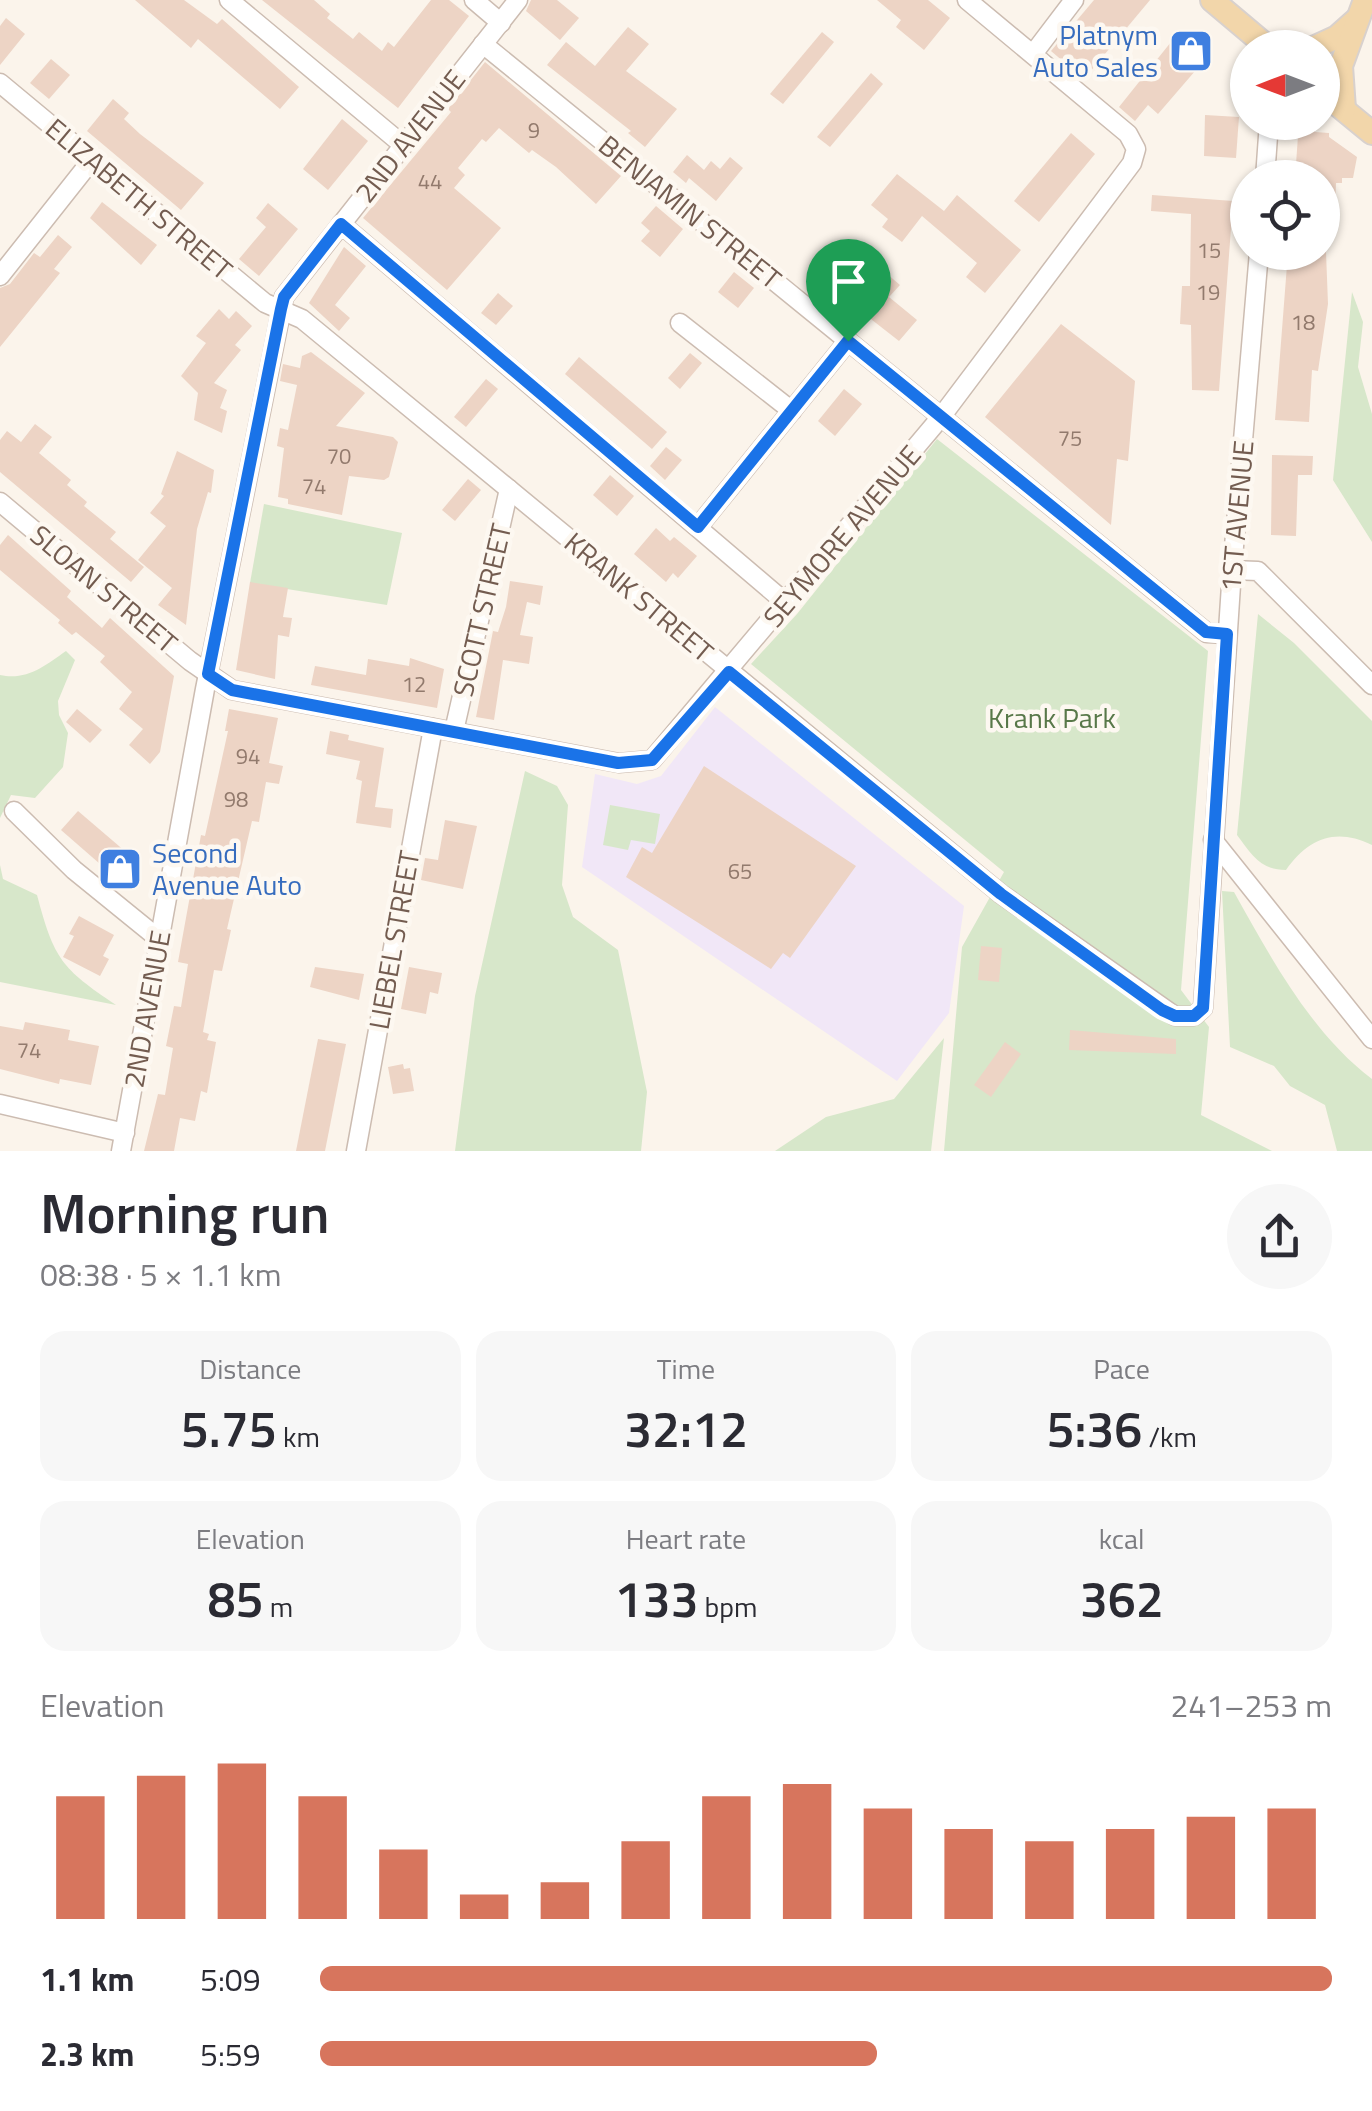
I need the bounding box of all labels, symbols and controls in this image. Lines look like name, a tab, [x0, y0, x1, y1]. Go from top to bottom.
place label: Platnym Auto Sales	[1033, 13, 1158, 88]
shop icon: Platnym Auto Sales	[1168, 28, 1214, 74]
north arrow	[1230, 30, 1340, 140]
map controls	[1230, 30, 1340, 270]
street label: 2ND AVENUE	[344, 60, 475, 212]
street label: ELIZABETH STREET	[36, 107, 243, 290]
house number: 9	[528, 113, 540, 147]
street label: BENJAMIN STREET	[590, 124, 791, 299]
button: locate	[1230, 160, 1340, 270]
house number: 44	[418, 164, 442, 198]
house number: 15	[1197, 233, 1221, 267]
pin	[806, 239, 891, 342]
icon: arrive	[821, 254, 876, 309]
house number: 19	[1196, 275, 1220, 309]
house number: 18	[1291, 305, 1315, 339]
house number: 75	[1058, 421, 1082, 455]
street label: SEYMORE AVENUE	[752, 435, 931, 636]
street label: 1ST AVENUE	[1208, 438, 1265, 593]
house number: 70	[327, 439, 351, 473]
house number: 74	[302, 469, 326, 503]
street label: SLOAN STREET	[21, 514, 188, 663]
street label: SCOTT STREET	[441, 519, 522, 701]
street label: KRANK STREET	[555, 521, 724, 672]
house number: 12	[402, 667, 426, 701]
park label: Krank Park	[988, 696, 1116, 739]
house number: 94	[236, 739, 260, 773]
house number: 98	[224, 782, 248, 816]
place label: Second Avenue Auto	[152, 831, 302, 906]
shop icon: Second Avenue Auto	[97, 846, 143, 892]
street label: LIEBEL STREET	[357, 847, 430, 1033]
house number: 65	[728, 854, 752, 888]
street label: 2ND AVENUE	[112, 927, 181, 1091]
house number: 74	[17, 1033, 41, 1067]
text: Morning run	[40, 1171, 329, 1254]
button: share	[1227, 1184, 1332, 1289]
text: 08:38 · 5 × 1.1 km	[40, 1250, 281, 1298]
text: Distance	[199, 1347, 301, 1390]
text: Time	[657, 1347, 715, 1390]
text: Pace	[1093, 1347, 1150, 1390]
text: 5.75	[181, 1390, 277, 1466]
text: 32:12	[624, 1390, 748, 1466]
text: 5:36	[1046, 1390, 1142, 1466]
text: km	[277, 1415, 320, 1458]
text: /km	[1142, 1415, 1197, 1458]
text: Elevation	[196, 1517, 305, 1560]
text: Heart rate	[626, 1517, 746, 1560]
text: kcal	[1099, 1517, 1145, 1560]
text: 85	[208, 1560, 264, 1636]
text: 133	[614, 1560, 698, 1636]
text: 362	[1080, 1560, 1164, 1636]
text: m	[264, 1585, 293, 1628]
text: bpm	[698, 1585, 758, 1628]
text: Elevation	[40, 1681, 164, 1729]
text: 241–253 m	[1170, 1681, 1332, 1729]
text: 1.1 km	[40, 1955, 134, 2003]
text: 5:09	[200, 1955, 261, 2003]
text: 2.3 km	[40, 2030, 134, 2078]
text: 5:59	[200, 2030, 261, 2078]

